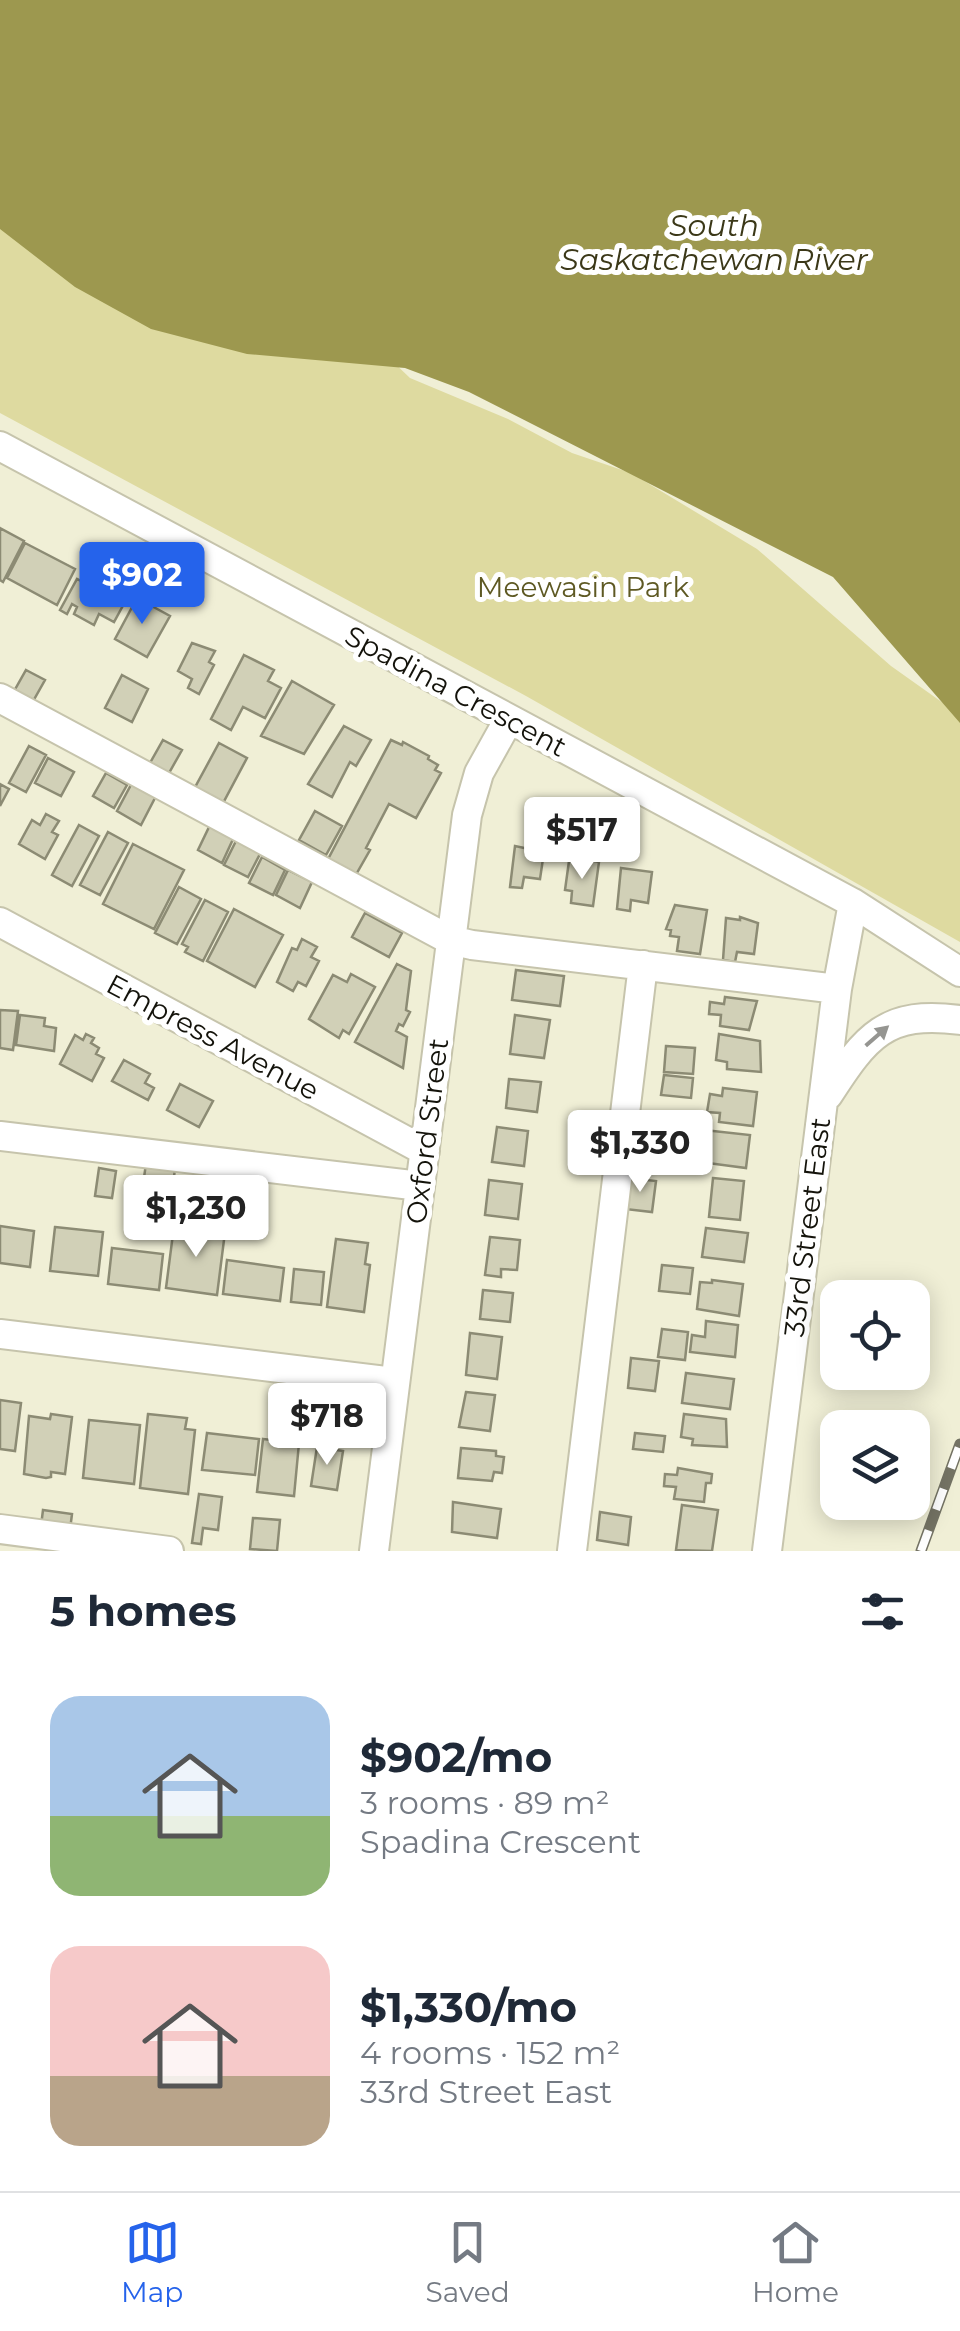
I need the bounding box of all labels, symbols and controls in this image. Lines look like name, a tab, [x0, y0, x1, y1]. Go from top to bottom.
water label: South Saskatchewan River	[560, 207, 869, 278]
pin: $902	[83, 542, 201, 627]
text: $902	[102, 555, 182, 594]
park label: Meewasin Park	[477, 570, 689, 604]
street label: Spadina Crescent	[339, 618, 573, 764]
pin: $517	[523, 797, 641, 882]
text: $517	[546, 810, 618, 849]
street label: Empress Avenue	[101, 967, 325, 1107]
one-way arrow	[864, 1025, 889, 1047]
street label: Oxford Street	[399, 1036, 455, 1226]
pin: $1,330	[559, 1110, 721, 1195]
street label: 33rd Street East	[777, 1115, 837, 1339]
text: $1,330	[590, 1123, 690, 1162]
pin: $1,230	[115, 1175, 277, 1260]
text: $1,230	[146, 1188, 246, 1227]
map controls	[820, 1280, 930, 1520]
button: locate	[820, 1280, 930, 1390]
pin: $718	[268, 1383, 386, 1468]
text: $718	[290, 1396, 364, 1435]
button: layers	[820, 1410, 930, 1520]
icon: filters	[855, 1584, 910, 1639]
text: 5 homes	[50, 1585, 237, 1637]
text: $902/mo	[360, 1731, 552, 1783]
icon: home	[130, 1736, 250, 1856]
text: 3 rooms · 89 m²	[360, 1783, 609, 1822]
text: Spadina Crescent	[360, 1822, 641, 1861]
text: $1,330/mo	[360, 1981, 577, 2033]
icon: home	[130, 1986, 250, 2106]
text: 4 rooms · 152 m²	[360, 2033, 620, 2072]
text: 33rd Street East	[360, 2072, 612, 2111]
tab: Map	[121, 2215, 183, 2309]
tab: Saved	[426, 2215, 510, 2309]
tab: Home	[752, 2215, 839, 2309]

